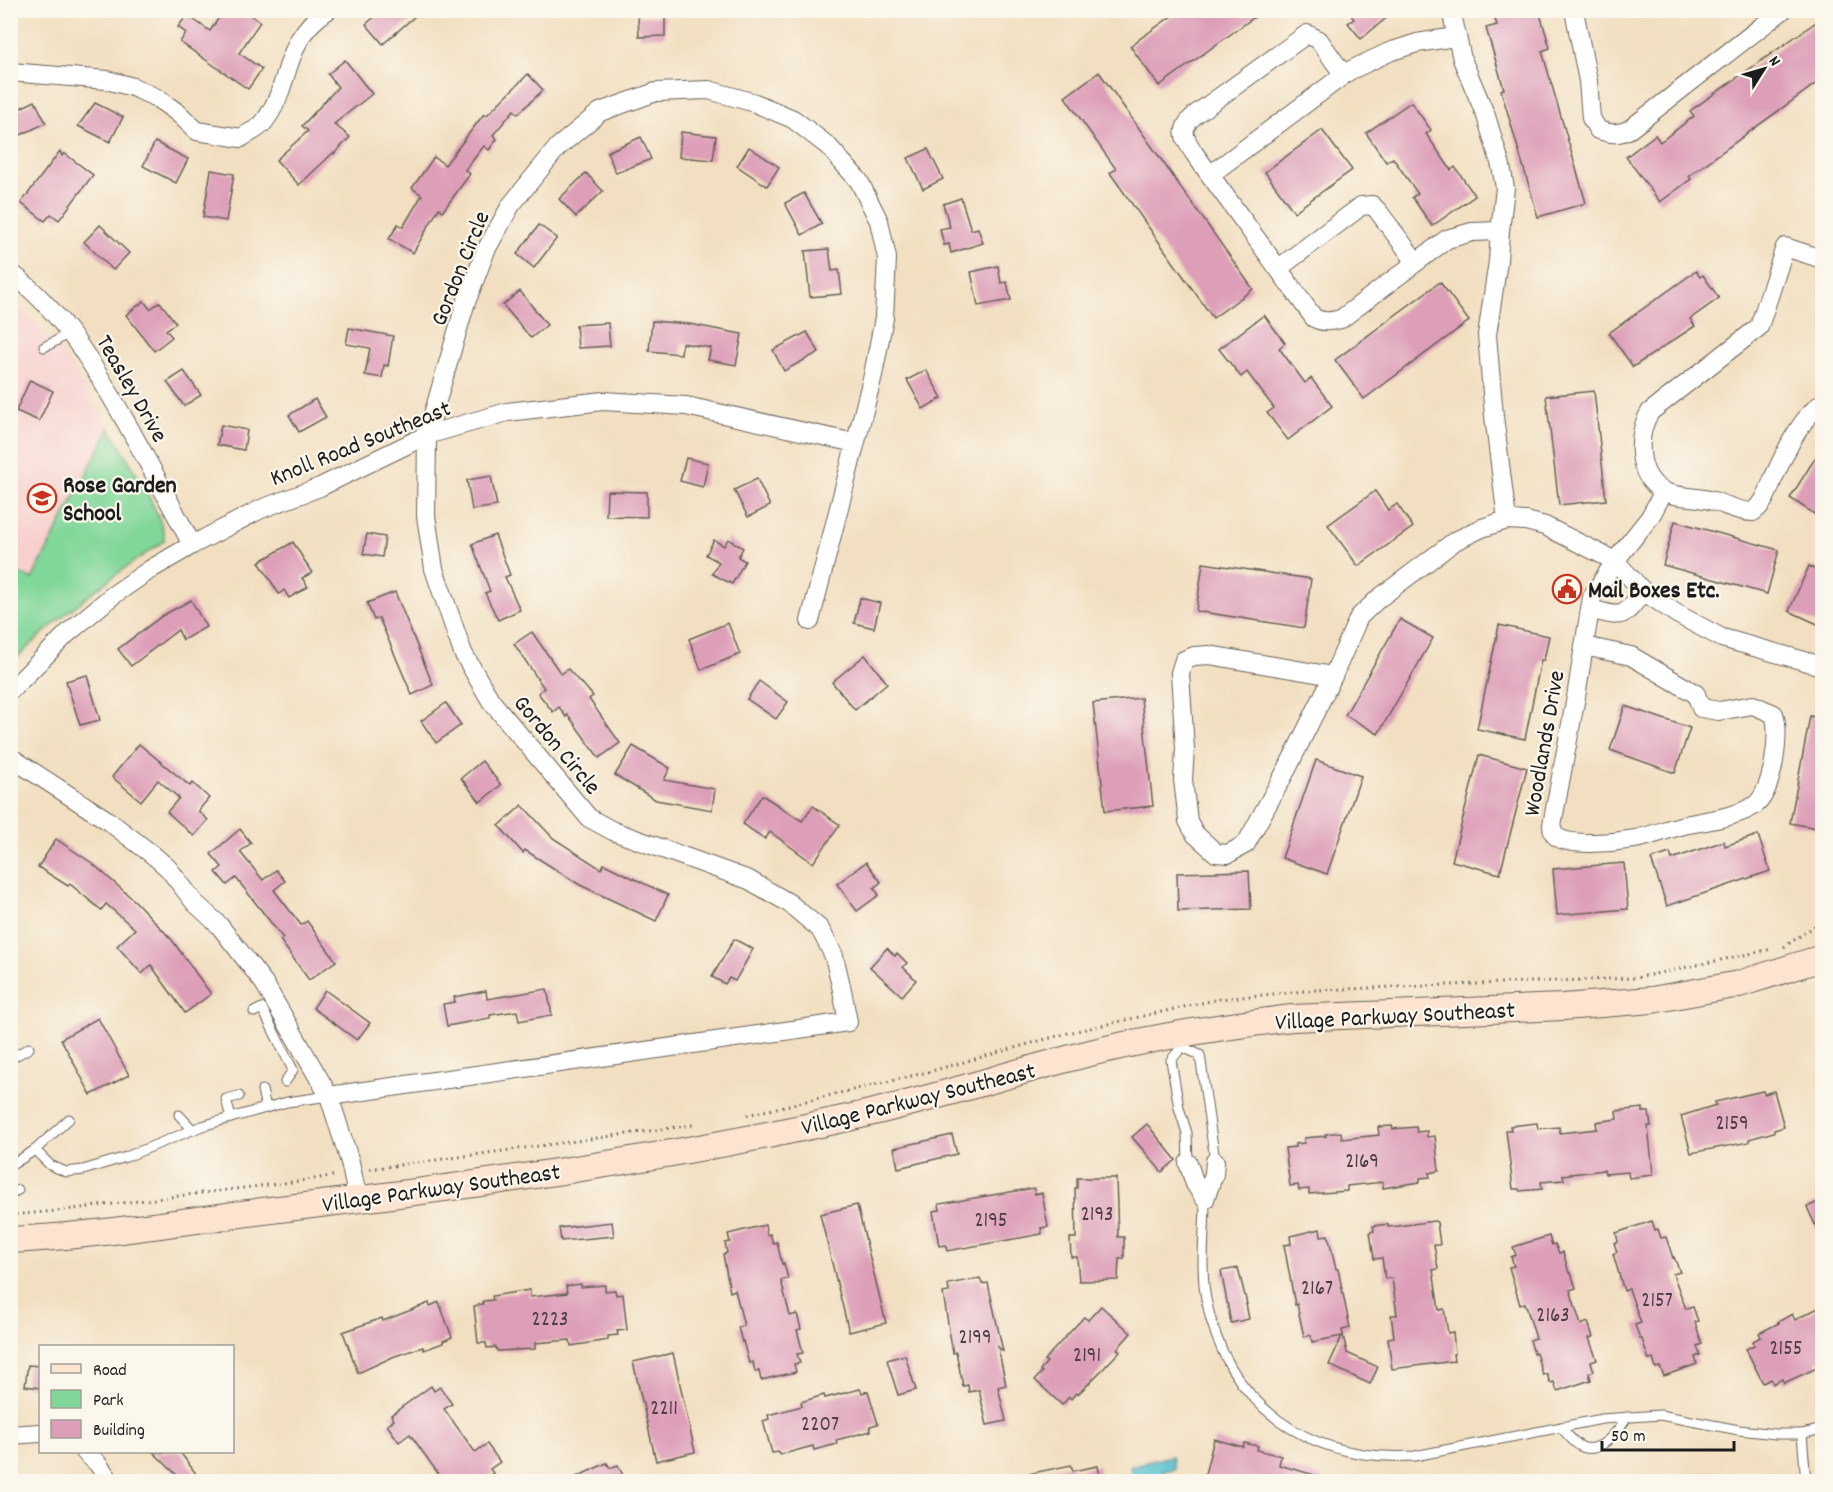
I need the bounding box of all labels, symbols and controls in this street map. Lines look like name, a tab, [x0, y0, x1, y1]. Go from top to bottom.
north arrow	[1734, 39, 1794, 99]
text: N	[1762, 51, 1786, 72]
street label: Gordon Circle	[423, 207, 500, 332]
street label: Teasley Drive	[86, 329, 175, 450]
street label: Knoll Road Southeast	[266, 393, 457, 497]
place label: Rose Garden School	[63, 470, 177, 532]
school or university icon: Rose Garden School	[26, 482, 58, 514]
public building icon: Mail Boxes Etc.	[1551, 573, 1583, 605]
place label: Mail Boxes Etc.	[1588, 575, 1719, 609]
street label: Woodlands Drive	[1516, 668, 1576, 819]
street label: Gordon Circle	[504, 689, 608, 803]
street label: Village Parkway Southeast	[1274, 995, 1516, 1041]
street label: Village Parkway Southeast	[798, 1055, 1040, 1146]
house number: 2159	[1715, 1110, 1749, 1140]
house number: 2169	[1345, 1148, 1379, 1178]
street label: Village Parkway Southeast	[320, 1156, 563, 1224]
house number: 2193	[1081, 1201, 1113, 1231]
house number: 2195	[974, 1207, 1008, 1237]
house number: 2167	[1301, 1275, 1333, 1305]
house number: 2157	[1641, 1287, 1673, 1317]
house number: 2163	[1536, 1302, 1570, 1332]
house number: 2223	[532, 1306, 568, 1336]
house number: 2199	[958, 1324, 992, 1354]
house number: 2155	[1769, 1335, 1803, 1365]
house number: 2191	[1073, 1342, 1101, 1372]
legend	[39, 1345, 234, 1453]
text: Road	[93, 1359, 127, 1384]
text: Park	[93, 1389, 124, 1414]
house number: 2211	[650, 1395, 678, 1425]
house number: 2207	[801, 1411, 839, 1441]
scale bar	[1602, 1414, 1734, 1452]
text: Building	[93, 1419, 145, 1444]
text: 50 m	[1611, 1425, 1646, 1450]

